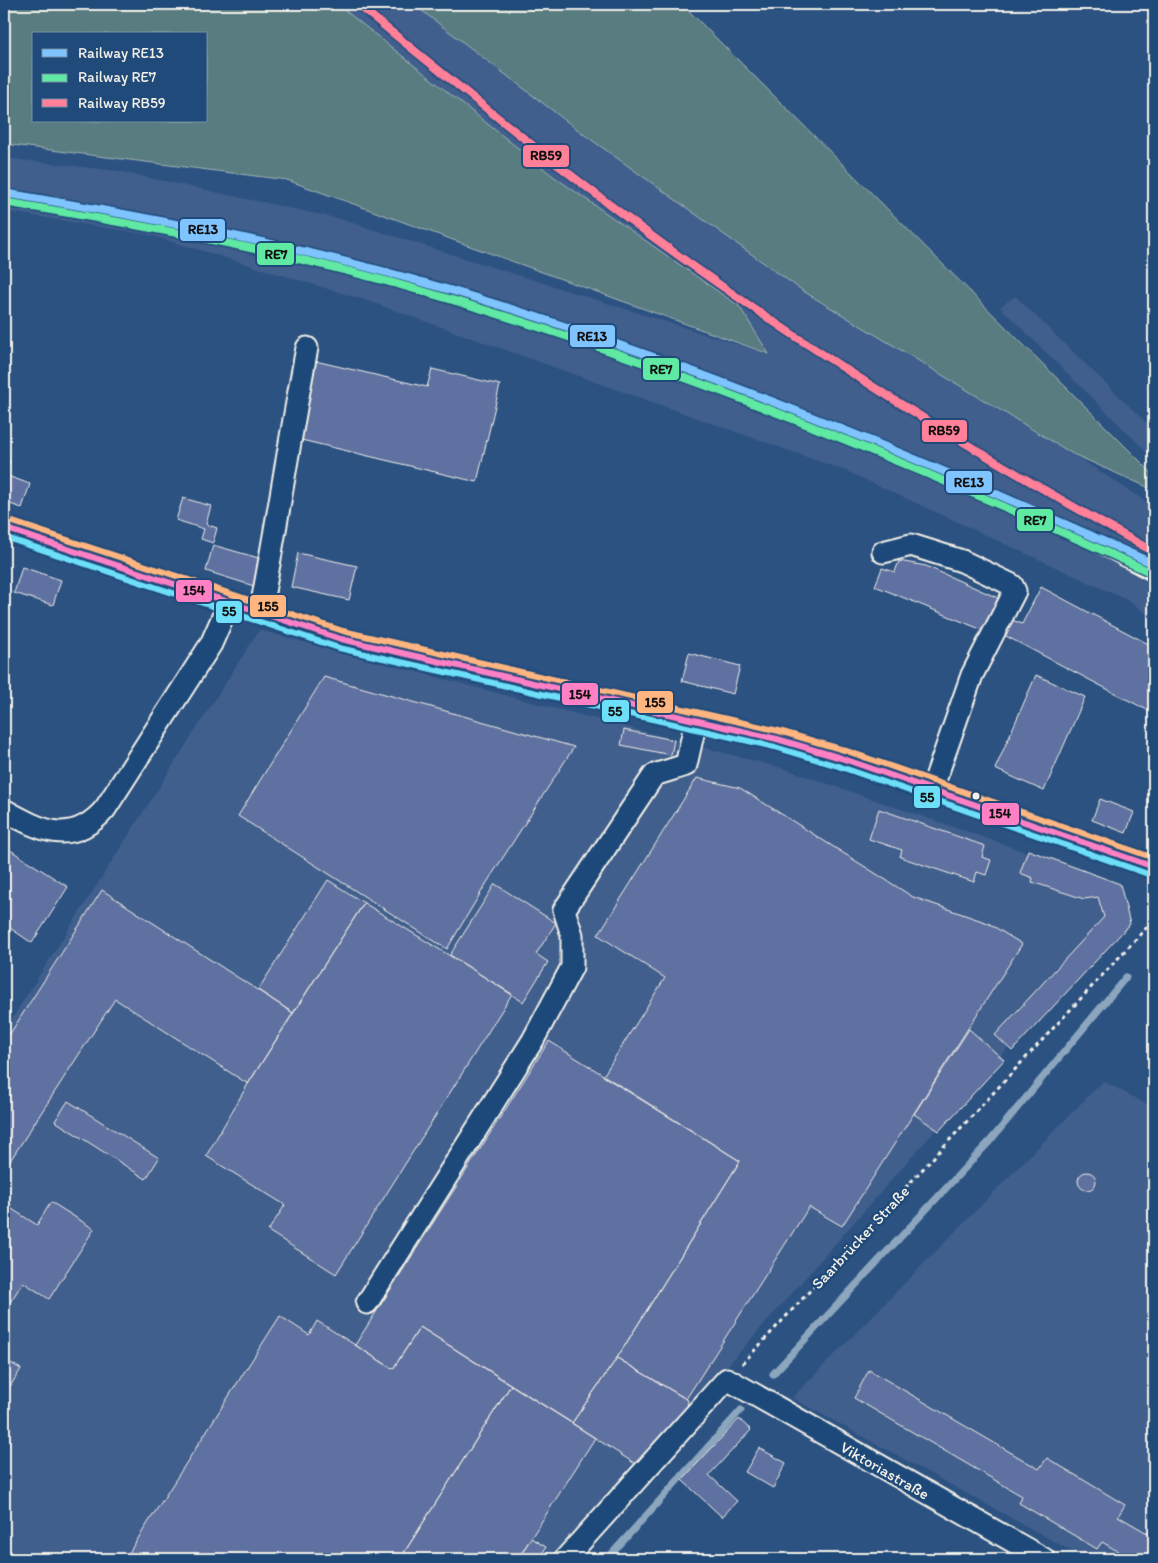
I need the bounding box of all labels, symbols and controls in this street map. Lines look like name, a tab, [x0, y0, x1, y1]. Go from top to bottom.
legend	[32, 32, 208, 122]
text: Railway RE13	[78, 44, 164, 62]
text: Railway RE7	[78, 68, 157, 86]
text: Railway RB59	[78, 94, 166, 112]
line badge: RB59	[522, 144, 570, 168]
text: RB59	[530, 147, 562, 164]
line badge: RE13	[179, 218, 226, 242]
text: RE13	[188, 221, 219, 238]
line badge: RE7	[256, 242, 295, 266]
text: RE7	[264, 246, 288, 263]
line badge: RE13	[569, 324, 616, 348]
text: RE13	[577, 328, 608, 345]
line badge: RE7	[642, 357, 680, 381]
text: RE7	[649, 361, 673, 378]
line badge: RB59	[921, 419, 968, 443]
text: RB59	[928, 422, 960, 439]
line badge: RE13	[945, 470, 993, 494]
text: RE13	[954, 474, 985, 491]
line badge: RE7	[1016, 508, 1054, 532]
text: RE7	[1023, 512, 1047, 529]
line badge: 154	[175, 579, 213, 603]
text: 154	[183, 582, 206, 599]
line badge: 155	[249, 594, 287, 618]
text: 155	[257, 598, 279, 615]
line badge: 55	[215, 600, 243, 624]
text: 55	[222, 603, 237, 620]
line badge: 154	[561, 682, 599, 706]
text: 154	[569, 686, 592, 703]
line badge: 155	[636, 690, 674, 714]
text: 155	[644, 694, 666, 711]
line badge: 55	[601, 699, 630, 723]
text: 55	[608, 703, 623, 720]
line badge: 55	[913, 785, 941, 809]
text: 55	[920, 789, 935, 806]
unlabelled marker	[971, 791, 981, 801]
line badge: 154	[981, 802, 1020, 826]
text: 154	[989, 805, 1012, 822]
street label: Saarbrücker Straße	[807, 1181, 913, 1293]
street label: Viktoriastraße	[837, 1437, 933, 1504]

